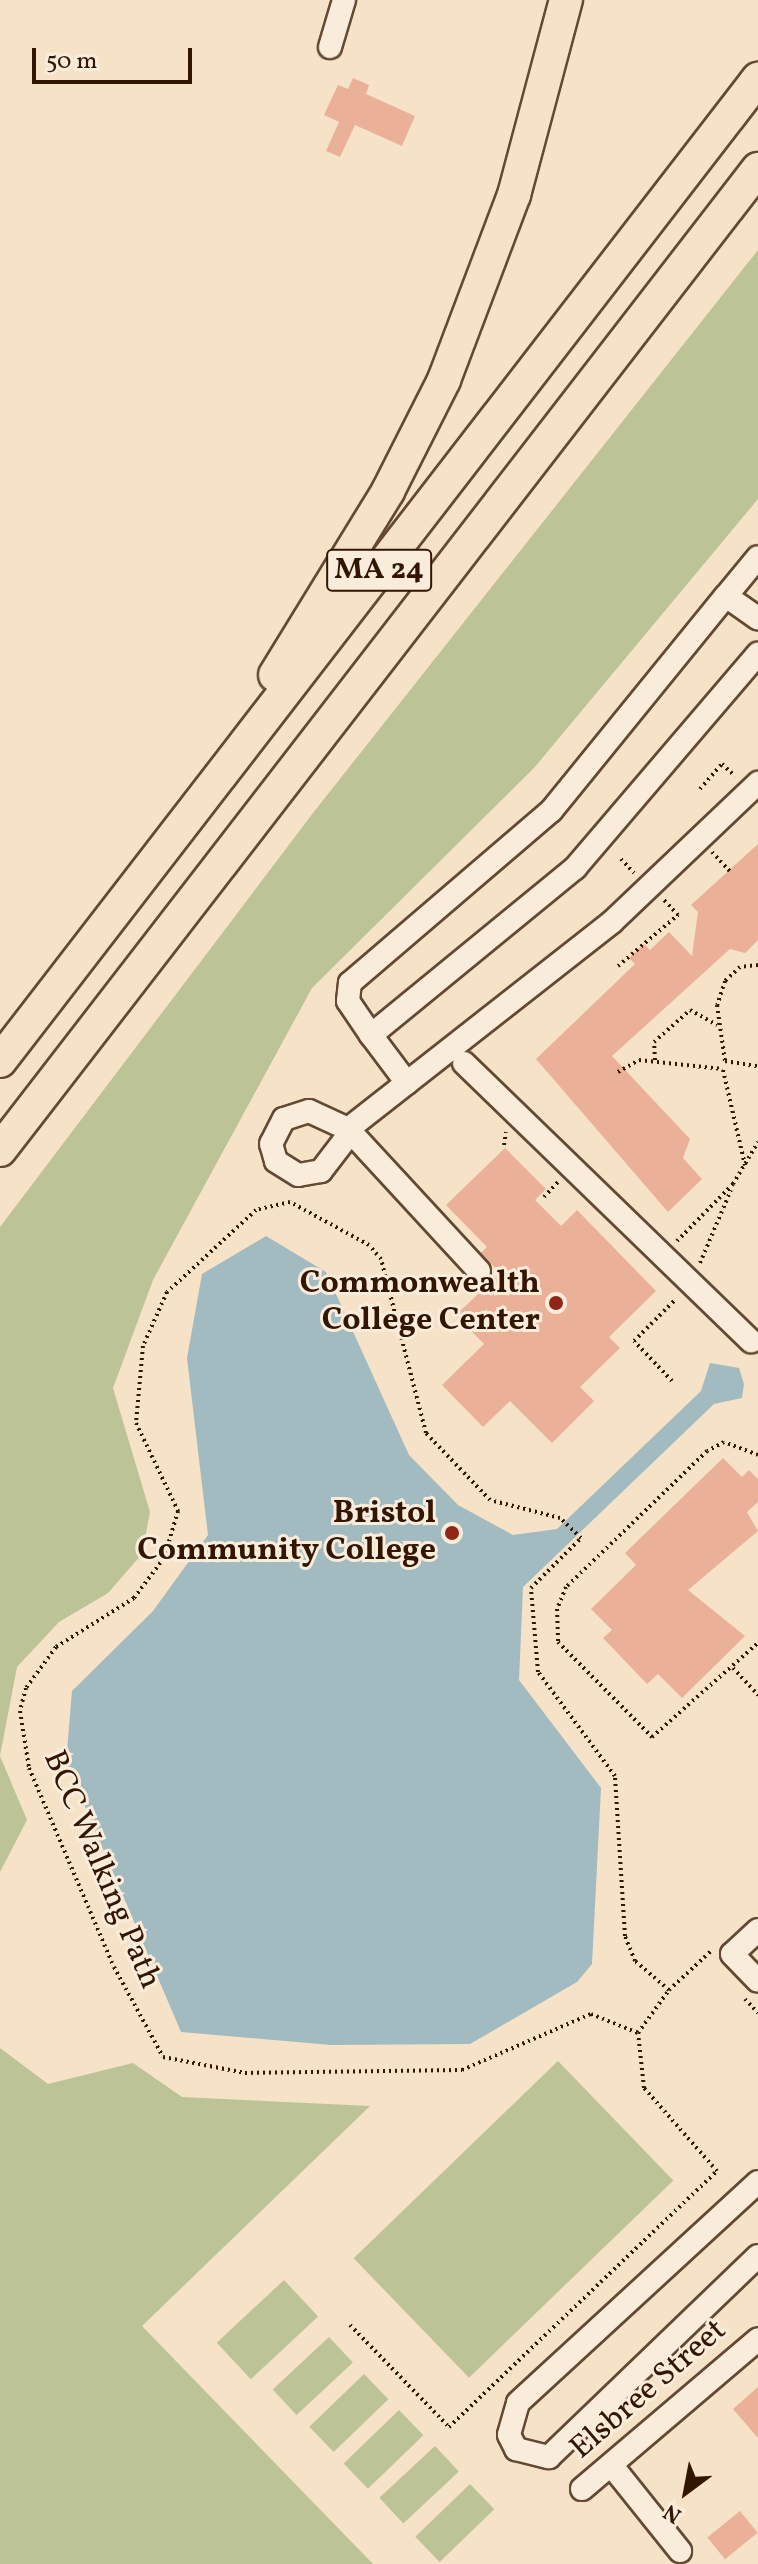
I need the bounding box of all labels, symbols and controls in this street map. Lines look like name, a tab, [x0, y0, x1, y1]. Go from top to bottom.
scale bar	[36, 32, 196, 82]
text: 50 m	[46, 45, 98, 79]
road number: MA 24	[325, 544, 433, 596]
place label: Commonwealth College Center	[300, 1266, 540, 1341]
marker: Commonwealth College Center	[547, 1294, 565, 1312]
place label: Bristol Community College	[137, 1496, 436, 1571]
marker: Bristol Community College	[443, 1524, 461, 1542]
street label: BCC Walking Path	[33, 1745, 169, 1995]
street label: Elsbree Street	[563, 2312, 735, 2468]
north arrow	[646, 2452, 726, 2532]
text: N	[658, 2495, 688, 2530]

